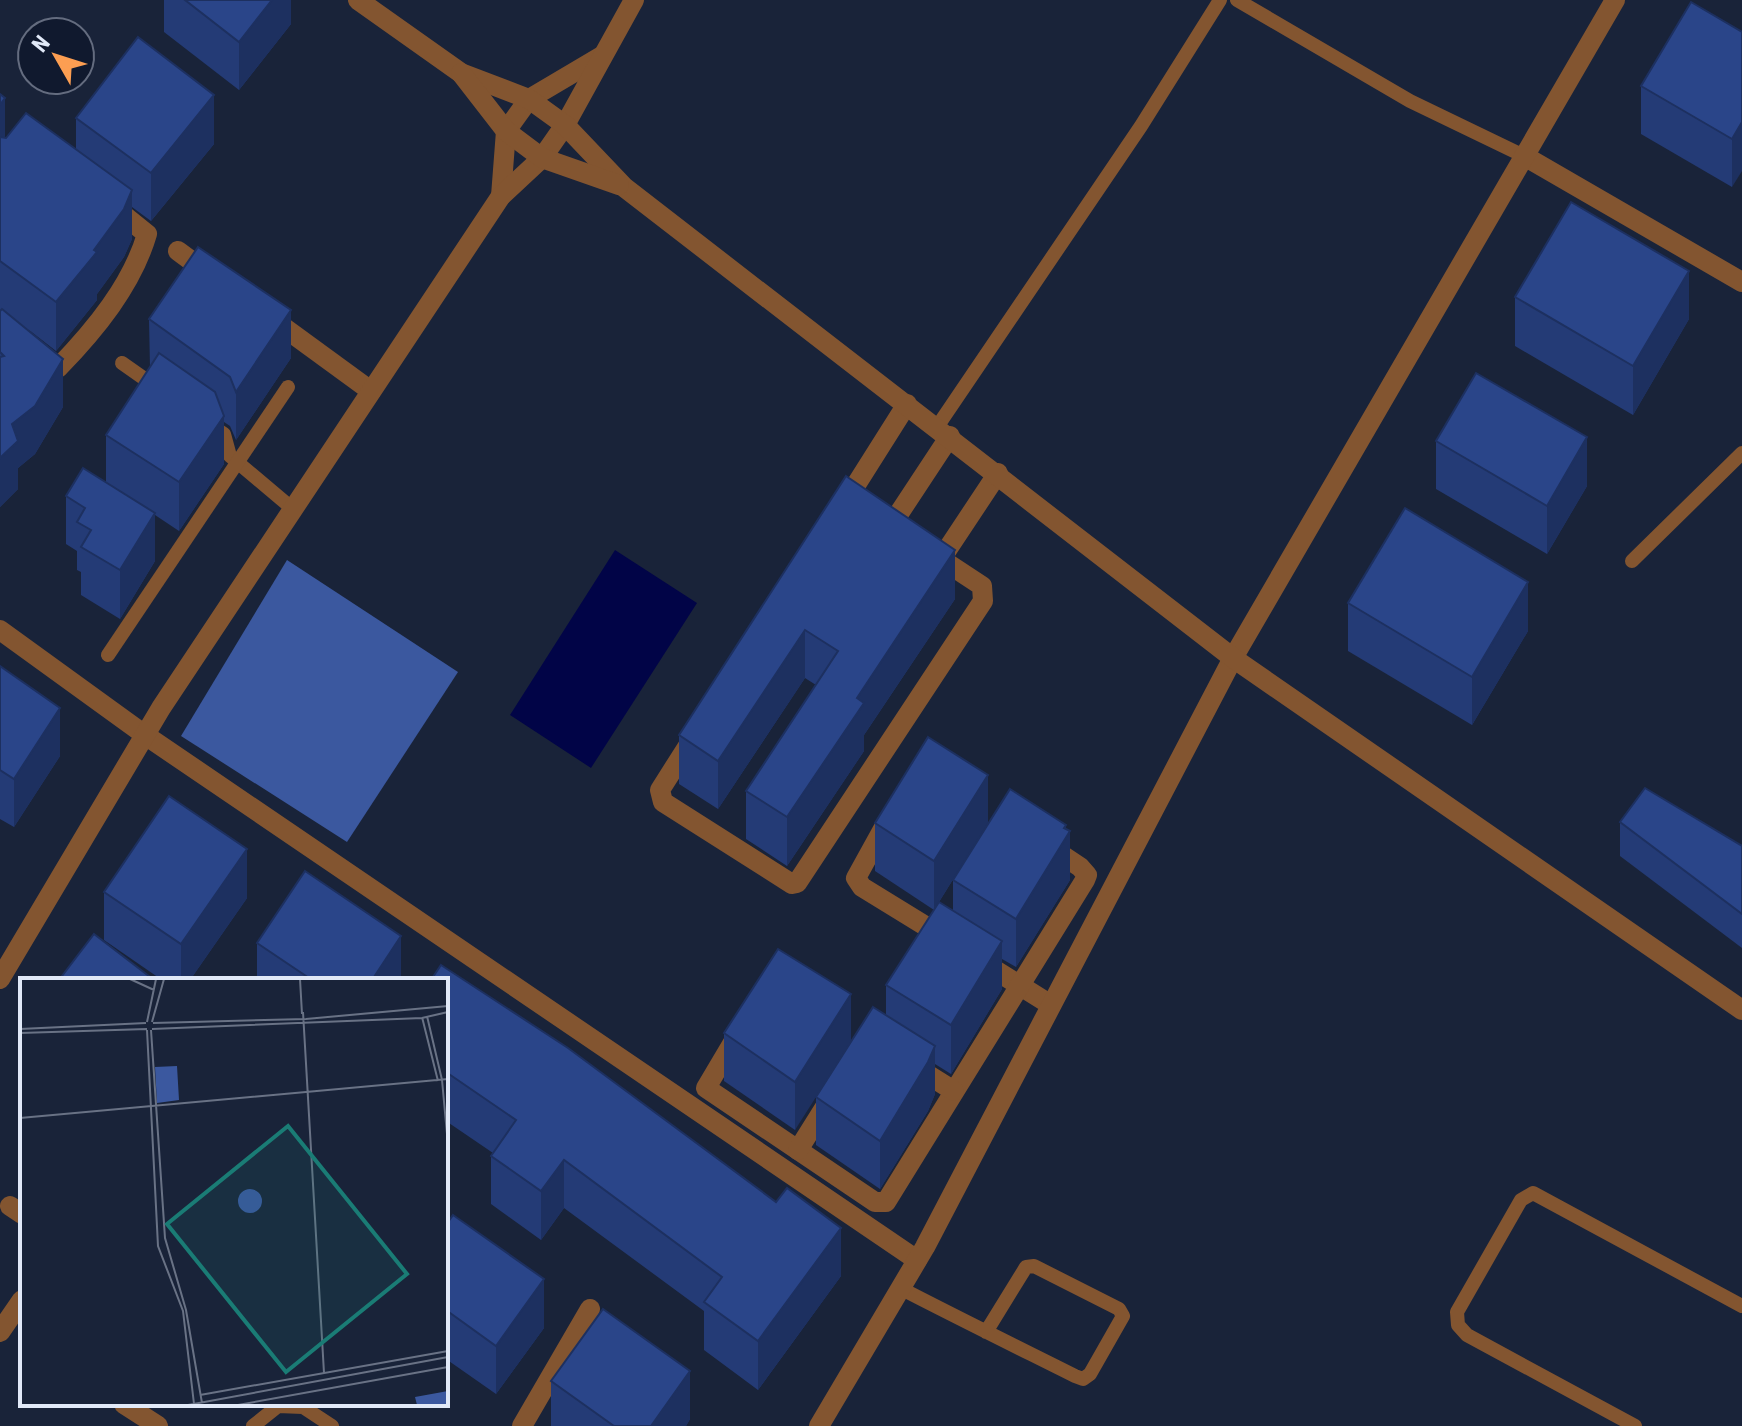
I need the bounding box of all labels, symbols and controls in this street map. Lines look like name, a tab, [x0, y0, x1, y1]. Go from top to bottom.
north arrow	[16, 16, 96, 96]
text: N	[27, 31, 55, 57]
inset map	[20, 978, 448, 1406]

